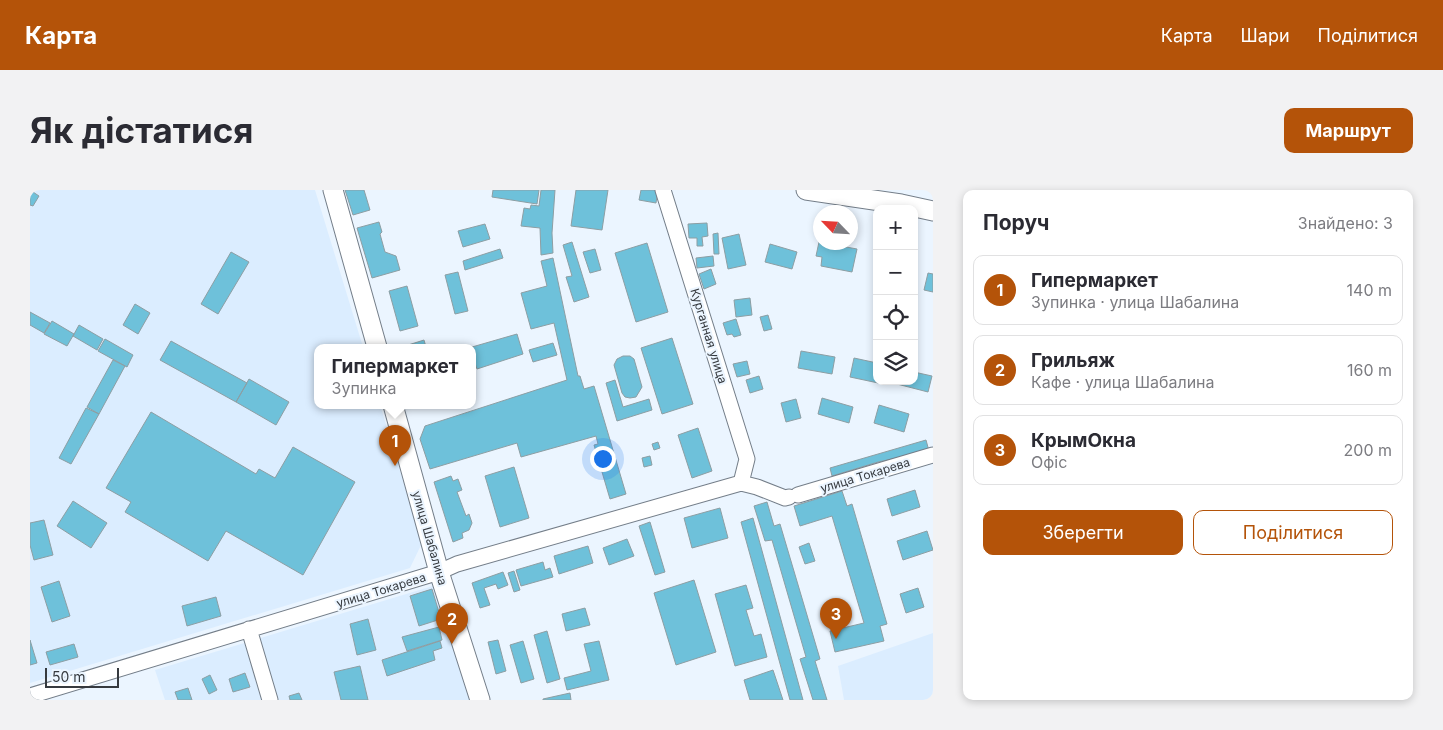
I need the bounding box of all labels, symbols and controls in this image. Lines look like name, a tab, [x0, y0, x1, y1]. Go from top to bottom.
text: Карта	[25, 21, 97, 50]
text: Карта	[1161, 25, 1213, 46]
text: Шари	[1241, 25, 1290, 46]
text: Поділитися	[1318, 25, 1418, 46]
button: Маршрут	[1284, 108, 1413, 153]
text: Як дістатися	[30, 109, 254, 151]
north arrow	[813, 205, 858, 250]
map controls	[873, 205, 918, 385]
button: +	[873, 205, 918, 250]
text: Поруч	[983, 210, 1050, 235]
text: Знайдено: 3	[1298, 213, 1393, 233]
button: −	[873, 250, 918, 295]
text: Гипермаркет	[1031, 269, 1158, 292]
text: 1	[997, 280, 1003, 300]
text: 140 m	[1347, 280, 1392, 300]
street label: Курганная улица	[687, 287, 731, 385]
text: Зупинка · улица Шабалина	[1031, 292, 1239, 312]
button: locate	[873, 295, 918, 340]
button: layers	[873, 340, 918, 385]
popup	[314, 344, 476, 409]
text: Грильяж	[1031, 349, 1115, 372]
text: Гипермаркет	[332, 355, 458, 378]
text: 2	[995, 360, 1005, 380]
text: 160 m	[1347, 360, 1392, 380]
text: Кафе · улица Шабалина	[1031, 372, 1215, 392]
text: Зупинка	[332, 378, 396, 398]
pin: 1	[379, 425, 411, 466]
text: КрымОкна	[1031, 429, 1136, 452]
text: 3	[995, 440, 1005, 460]
text: 200 m	[1344, 440, 1392, 460]
your location	[590, 446, 616, 472]
text: Офіс	[1031, 452, 1067, 472]
street label: улица Токарева	[819, 454, 911, 496]
street label: улица Шабалина	[409, 489, 451, 587]
button: Зберегти	[983, 510, 1183, 555]
button: Поділитися	[1193, 510, 1393, 555]
street label: улица Токарева	[335, 569, 427, 611]
pin: 3	[820, 598, 852, 639]
pin: 2	[436, 603, 468, 644]
scale bar	[45, 665, 119, 688]
text: 50 m	[52, 668, 86, 685]

